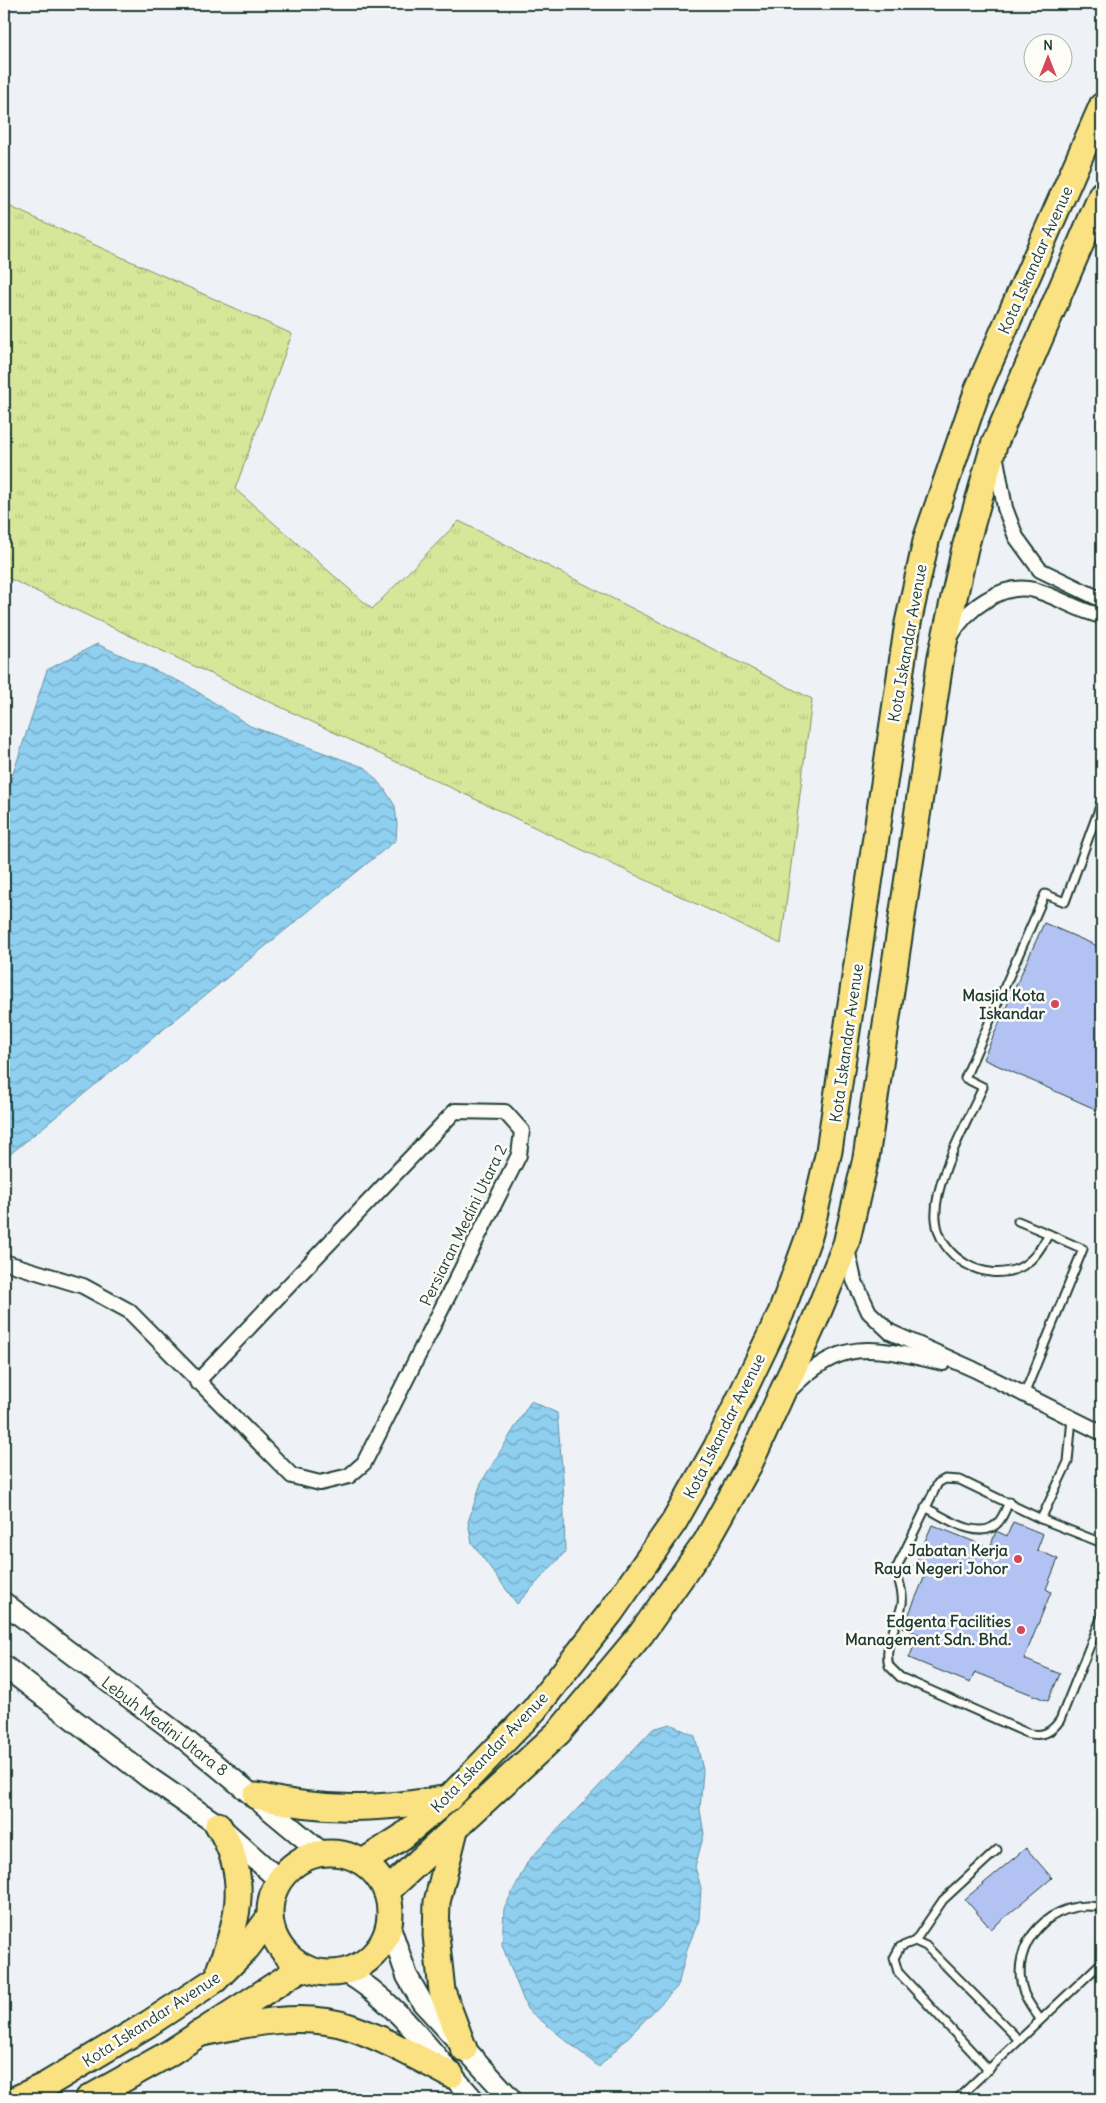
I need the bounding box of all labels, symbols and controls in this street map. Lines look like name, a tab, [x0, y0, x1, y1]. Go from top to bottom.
north arrow	[1024, 32, 1074, 82]
text: N	[1043, 36, 1053, 54]
street label: Kota Iskandar Avenue	[993, 183, 1077, 337]
street label: Kota Iskandar Avenue	[883, 562, 931, 724]
street label: Kota Iskandar Avenue	[825, 962, 867, 1124]
place label: Masjid Kota Iskandar	[962, 985, 1045, 1023]
marker: Masjid Kota Iskandar	[1049, 998, 1061, 1010]
street label: Persiaran Medini Utara 2	[415, 1141, 511, 1309]
street label: Kota Iskandar Avenue	[679, 1350, 769, 1502]
place label: Jabatan Kerja Raya Negeri Johor	[874, 1540, 1008, 1579]
marker: Jabatan Kerja Raya Negeri Johor	[1012, 1553, 1024, 1565]
place label: Edgenta Facilities Management Sdn. Bhd.	[845, 1611, 1011, 1650]
marker: Edgenta Facilities Management Sdn. Bhd.	[1015, 1624, 1027, 1636]
street label: Lebuh Medini Utara 8	[98, 1672, 232, 1780]
street label: Kota Iskandar Avenue	[426, 1687, 552, 1817]
street label: Kota Iskandar Avenue	[78, 1967, 224, 2071]

